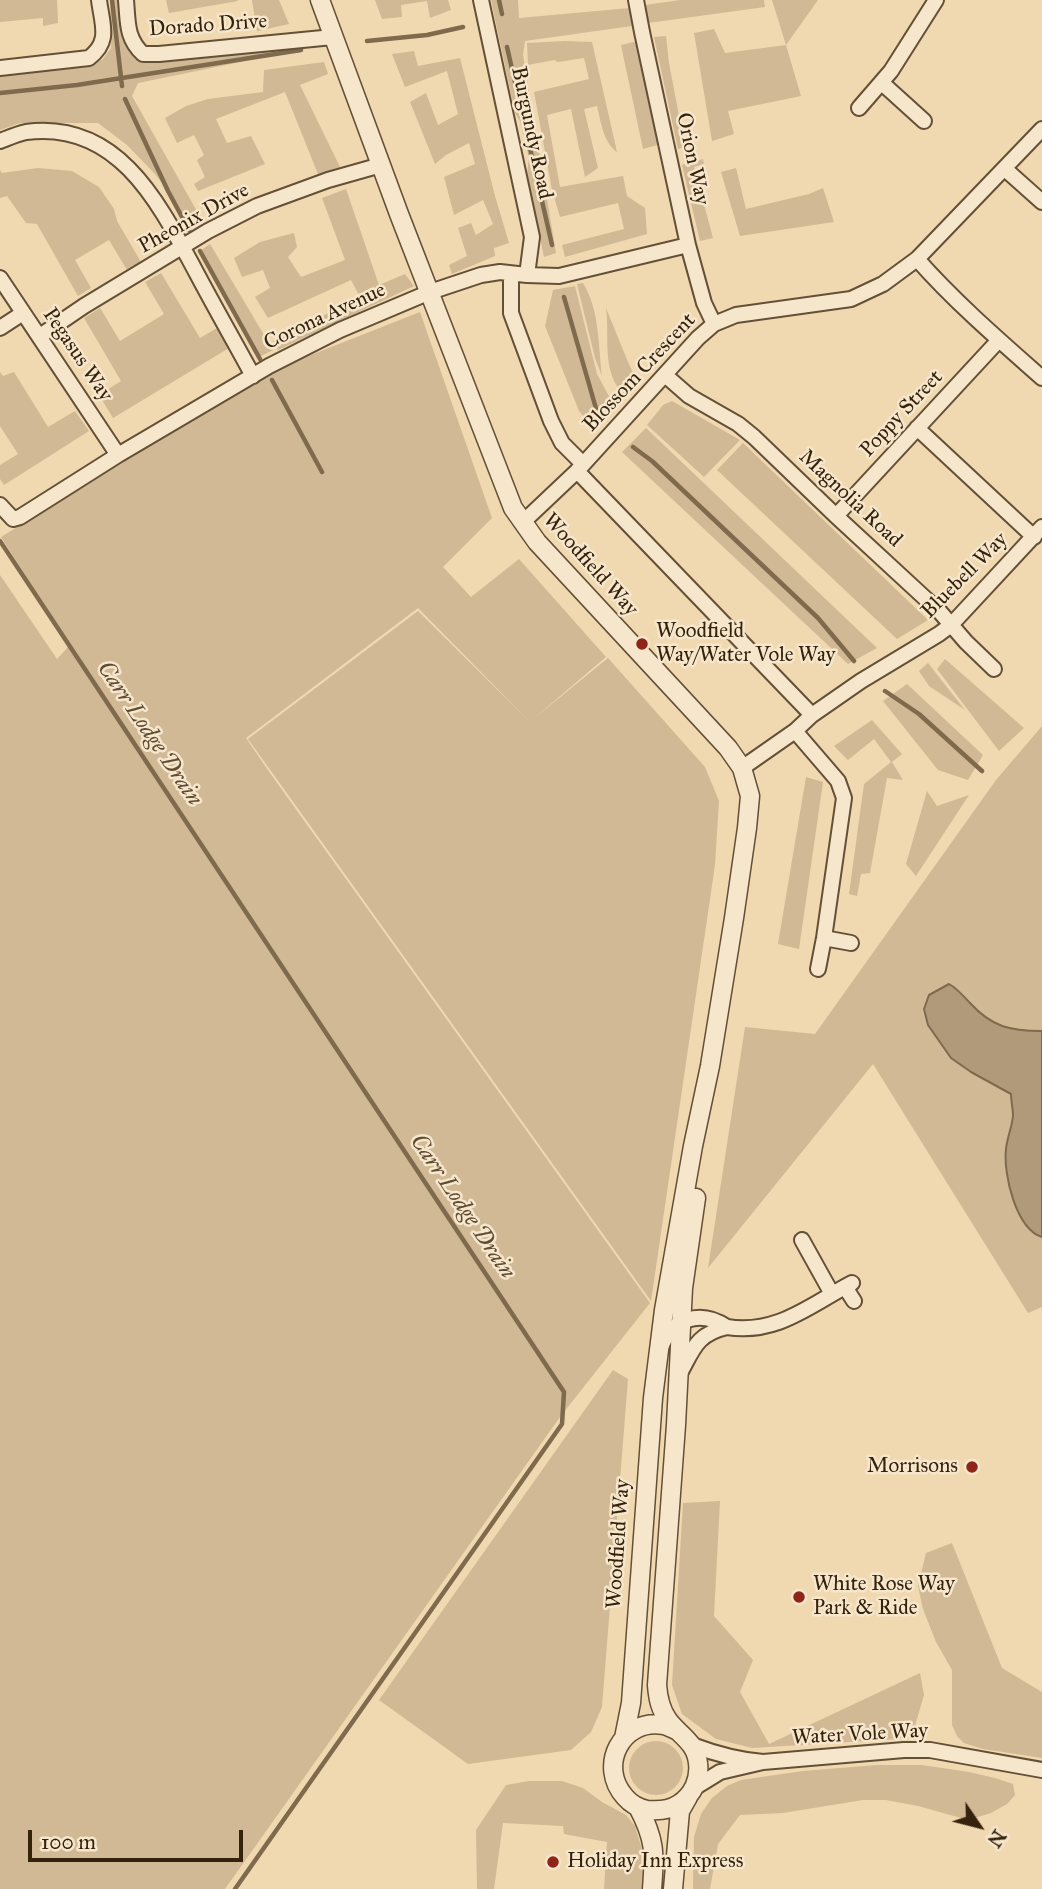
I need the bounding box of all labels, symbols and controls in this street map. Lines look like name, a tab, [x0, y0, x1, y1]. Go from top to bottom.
street label: Dorado Drive	[148, 9, 268, 43]
street label: Burgundy Road	[505, 64, 557, 202]
street label: Orion Way	[670, 111, 714, 207]
street label: Pheonix Drive	[134, 178, 254, 260]
street label: Corona Avenue	[260, 278, 390, 356]
street label: Pegasus Way	[37, 303, 117, 407]
street label: Blossom Crescent	[579, 308, 701, 438]
street label: Poppy Street	[855, 365, 949, 463]
street label: Magnolia Road	[793, 445, 907, 553]
street label: Woodfield Way	[537, 508, 643, 622]
street label: Bluebell Way	[917, 528, 1013, 624]
place label: Woodfield Way/Water Vole Way	[656, 619, 835, 669]
marker: Woodfield Way/Water Vole Way	[634, 636, 650, 652]
water label: Carr Lodge Drain	[90, 656, 208, 812]
water label: Carr Lodge Drain	[403, 1129, 521, 1285]
place label: Morrisons	[867, 1454, 958, 1480]
marker: Morrisons	[964, 1459, 980, 1475]
street label: Woodfield Way	[602, 1478, 636, 1610]
place label: White Rose Way Park & Ride	[813, 1572, 955, 1622]
marker: White Rose Way Park & Ride	[791, 1589, 807, 1605]
street label: Water Vole Way	[791, 1719, 929, 1751]
north arrow	[944, 1791, 1014, 1861]
scale bar	[32, 1815, 247, 1859]
text: N	[983, 1825, 1011, 1852]
text: 100 m	[41, 1829, 96, 1855]
place label: Holiday Inn Express	[567, 1849, 743, 1875]
marker: Holiday Inn Express	[545, 1854, 561, 1870]

